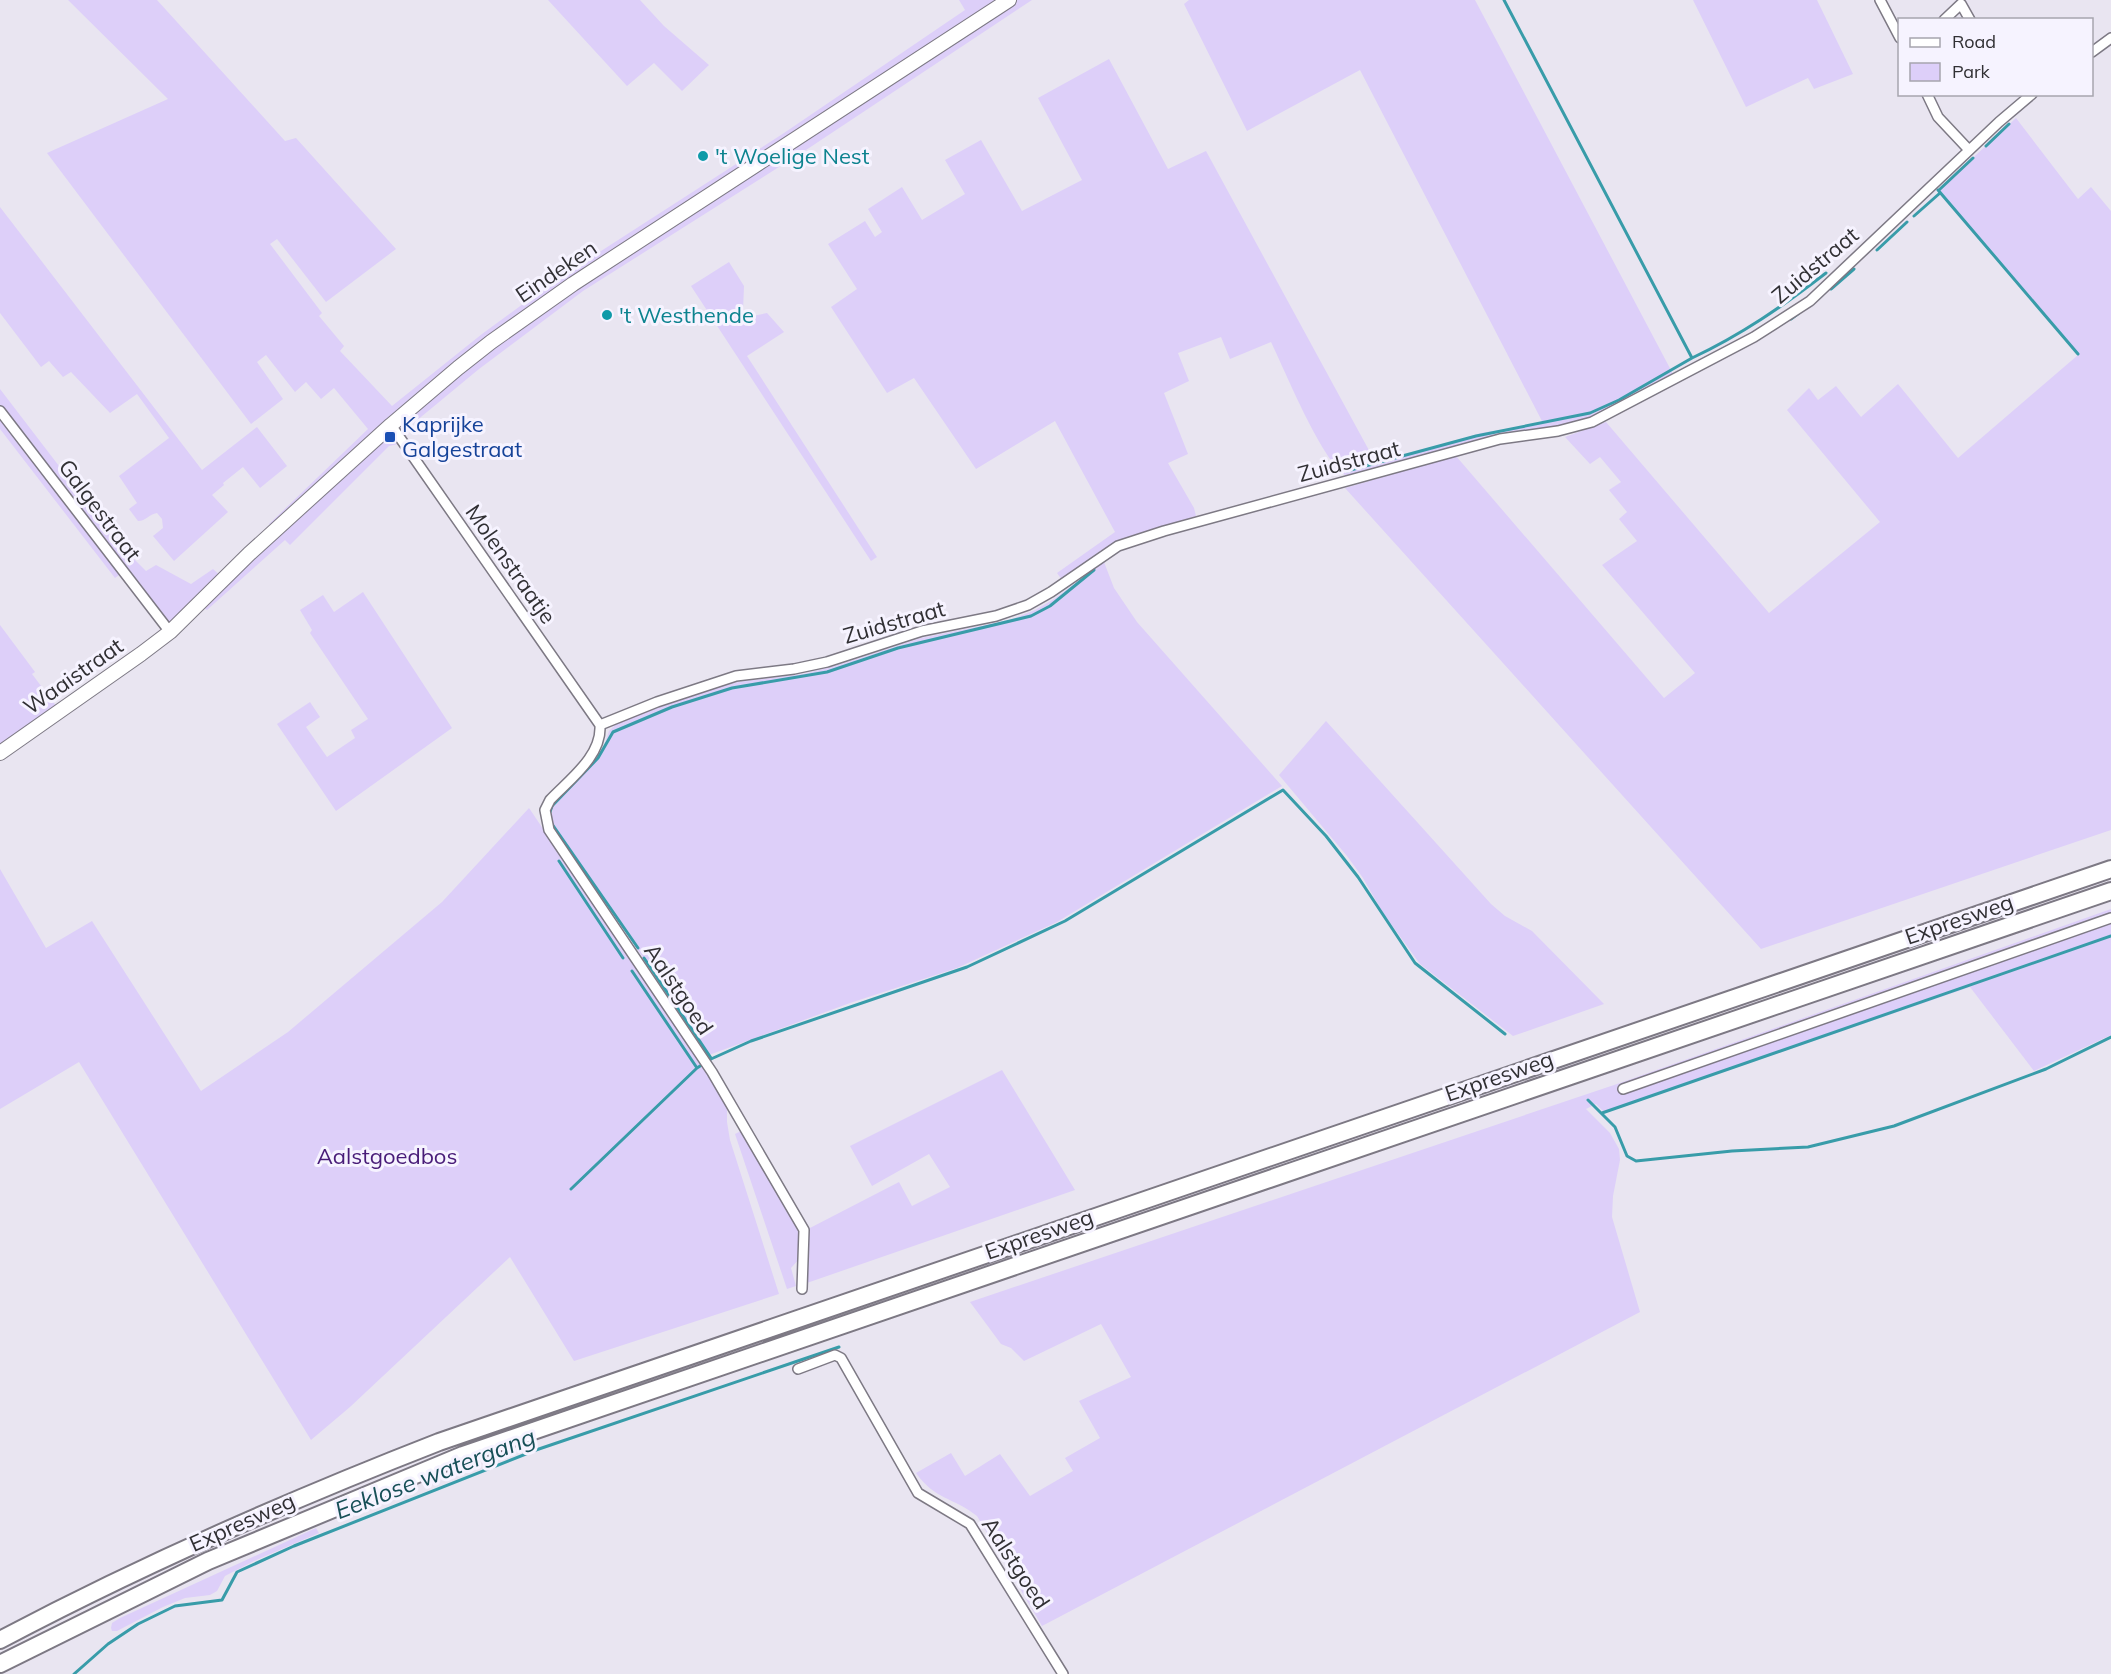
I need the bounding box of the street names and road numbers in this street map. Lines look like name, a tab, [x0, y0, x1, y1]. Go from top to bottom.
street label: Zuidstraat	[1766, 221, 1864, 309]
street label: Eindeken	[510, 234, 602, 308]
street label: Zuidstraat	[1295, 434, 1403, 488]
street label: Galgestraat	[53, 454, 148, 567]
street label: Molenstraatje	[460, 499, 562, 629]
street label: Zuidstraat	[840, 594, 948, 650]
street label: Waaistraat	[18, 631, 129, 721]
street label: Expresweg	[1901, 887, 2017, 951]
street label: Aalstgoed	[638, 938, 720, 1040]
street label: Expresweg	[1441, 1044, 1557, 1108]
street label: Expresweg	[981, 1202, 1097, 1266]
street label: Expresweg	[185, 1486, 299, 1558]
street label: Aalstgoed	[976, 1512, 1056, 1614]

